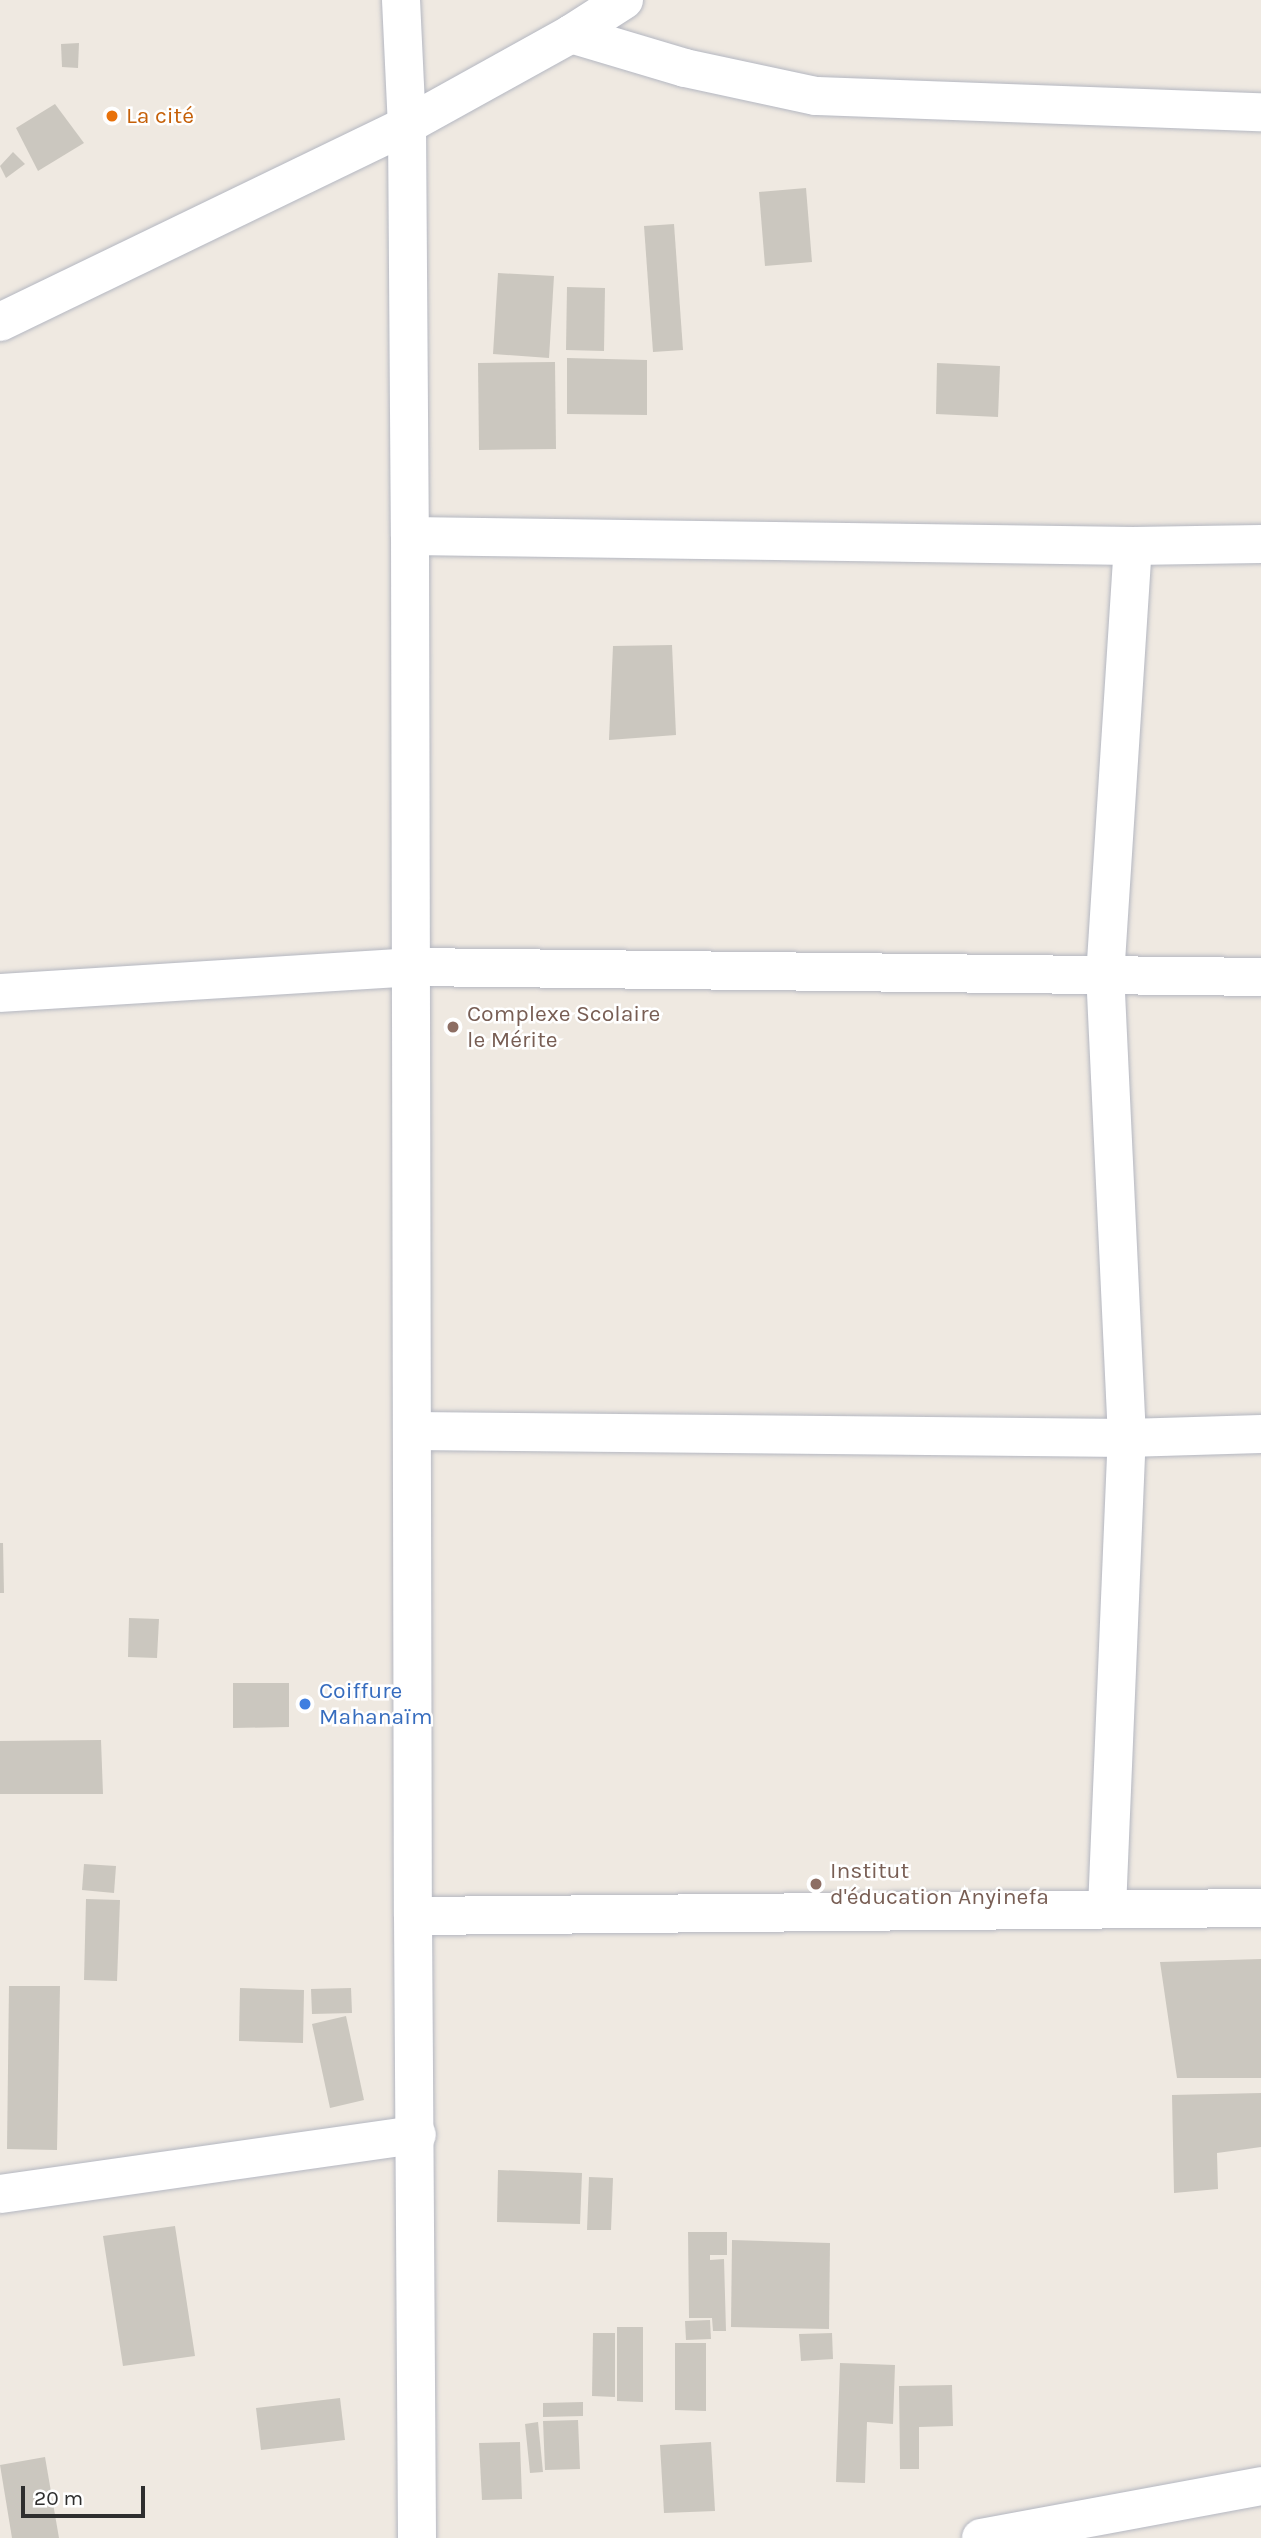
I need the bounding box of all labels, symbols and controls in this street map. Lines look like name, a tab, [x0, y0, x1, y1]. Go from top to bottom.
place label: La cité	[126, 102, 194, 130]
marker: La cité	[104, 108, 120, 124]
place label: Complexe Scolaire le Mérite	[467, 1000, 660, 1054]
marker: Complexe Scolaire le Mérite	[445, 1019, 461, 1035]
place label: Coiffure Mahanaïm	[319, 1677, 433, 1731]
marker: Coiffure Mahanaïm	[297, 1696, 313, 1712]
place label: Institut d'éducation Anyinefa	[830, 1857, 1049, 1911]
marker: Institut d'éducation Anyinefa	[808, 1876, 824, 1892]
scale bar	[24, 2472, 149, 2516]
text: 20 m	[34, 2486, 83, 2510]

